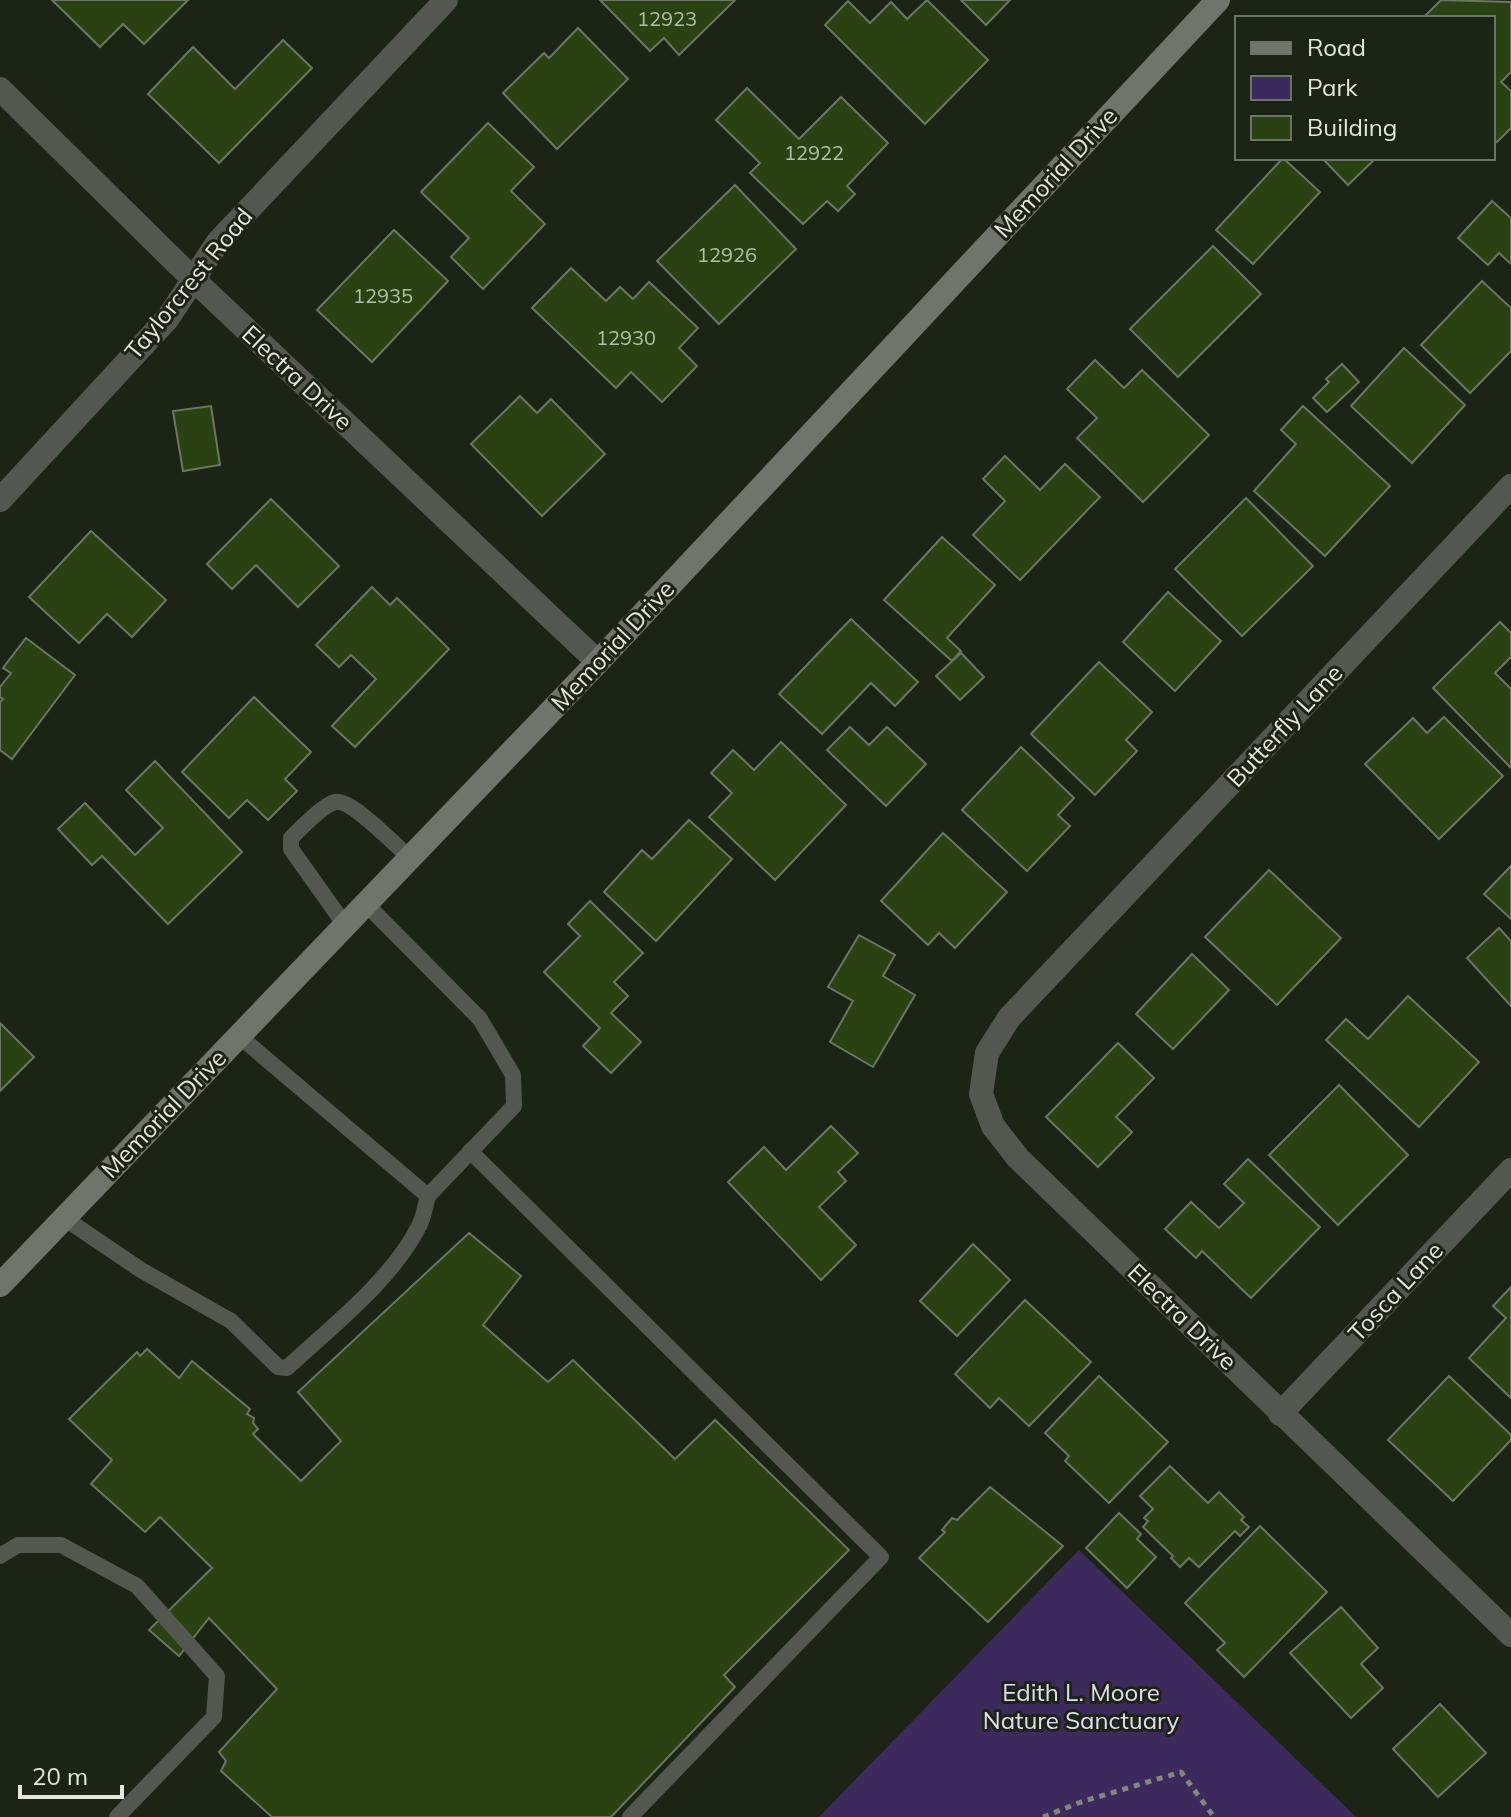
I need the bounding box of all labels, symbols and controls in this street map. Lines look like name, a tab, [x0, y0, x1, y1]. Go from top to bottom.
house number: 12923	[637, 6, 697, 31]
legend	[1235, 16, 1495, 160]
text: Road	[1307, 32, 1366, 62]
text: Park	[1307, 72, 1358, 102]
street label: Memorial Drive	[987, 101, 1123, 244]
text: Building	[1307, 112, 1397, 142]
house number: 12922	[784, 140, 844, 165]
street label: Taylorcrest Road	[118, 201, 259, 365]
house number: 12926	[697, 242, 757, 267]
house number: 12935	[353, 283, 413, 308]
street label: Electra Drive	[236, 318, 359, 436]
house number: 12930	[596, 325, 656, 350]
street label: Memorial Drive	[544, 574, 680, 717]
street label: Butterfly Lane	[1220, 658, 1349, 793]
street label: Memorial Drive	[94, 1043, 232, 1184]
street label: Tosca Lane	[1342, 1235, 1449, 1347]
street label: Electra Drive	[1122, 1257, 1244, 1376]
park label: Edith L. Moore Nature Sanctuary	[983, 1677, 1180, 1735]
scale bar	[20, 1749, 122, 1799]
text: 20 m	[32, 1761, 88, 1791]

